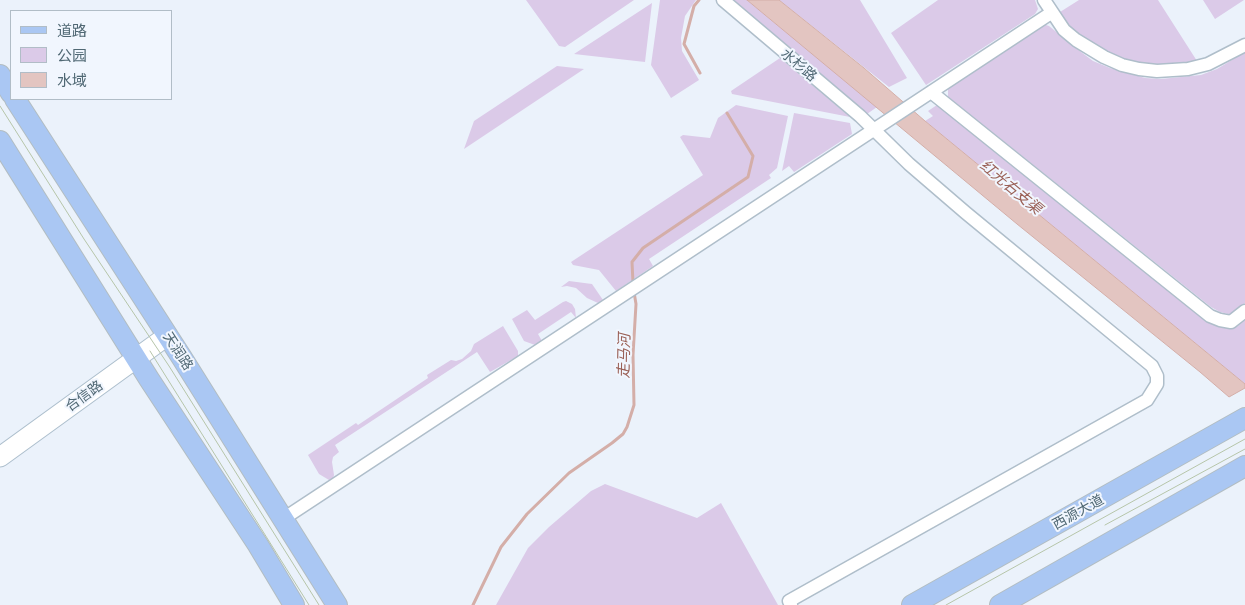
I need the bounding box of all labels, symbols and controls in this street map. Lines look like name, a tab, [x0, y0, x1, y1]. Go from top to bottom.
legend	[10, 10, 172, 100]
text: 道路	[57, 21, 87, 39]
street label: 水杉路	[778, 45, 820, 85]
text: 公园	[57, 46, 87, 64]
text: 水域	[57, 71, 87, 89]
water label: 红光右支渠	[976, 156, 1046, 218]
street label: 天润路	[160, 329, 196, 373]
water label: 走马河	[615, 333, 633, 379]
street label: 合信路	[62, 377, 106, 415]
street label: 西源大道	[1049, 491, 1107, 533]

